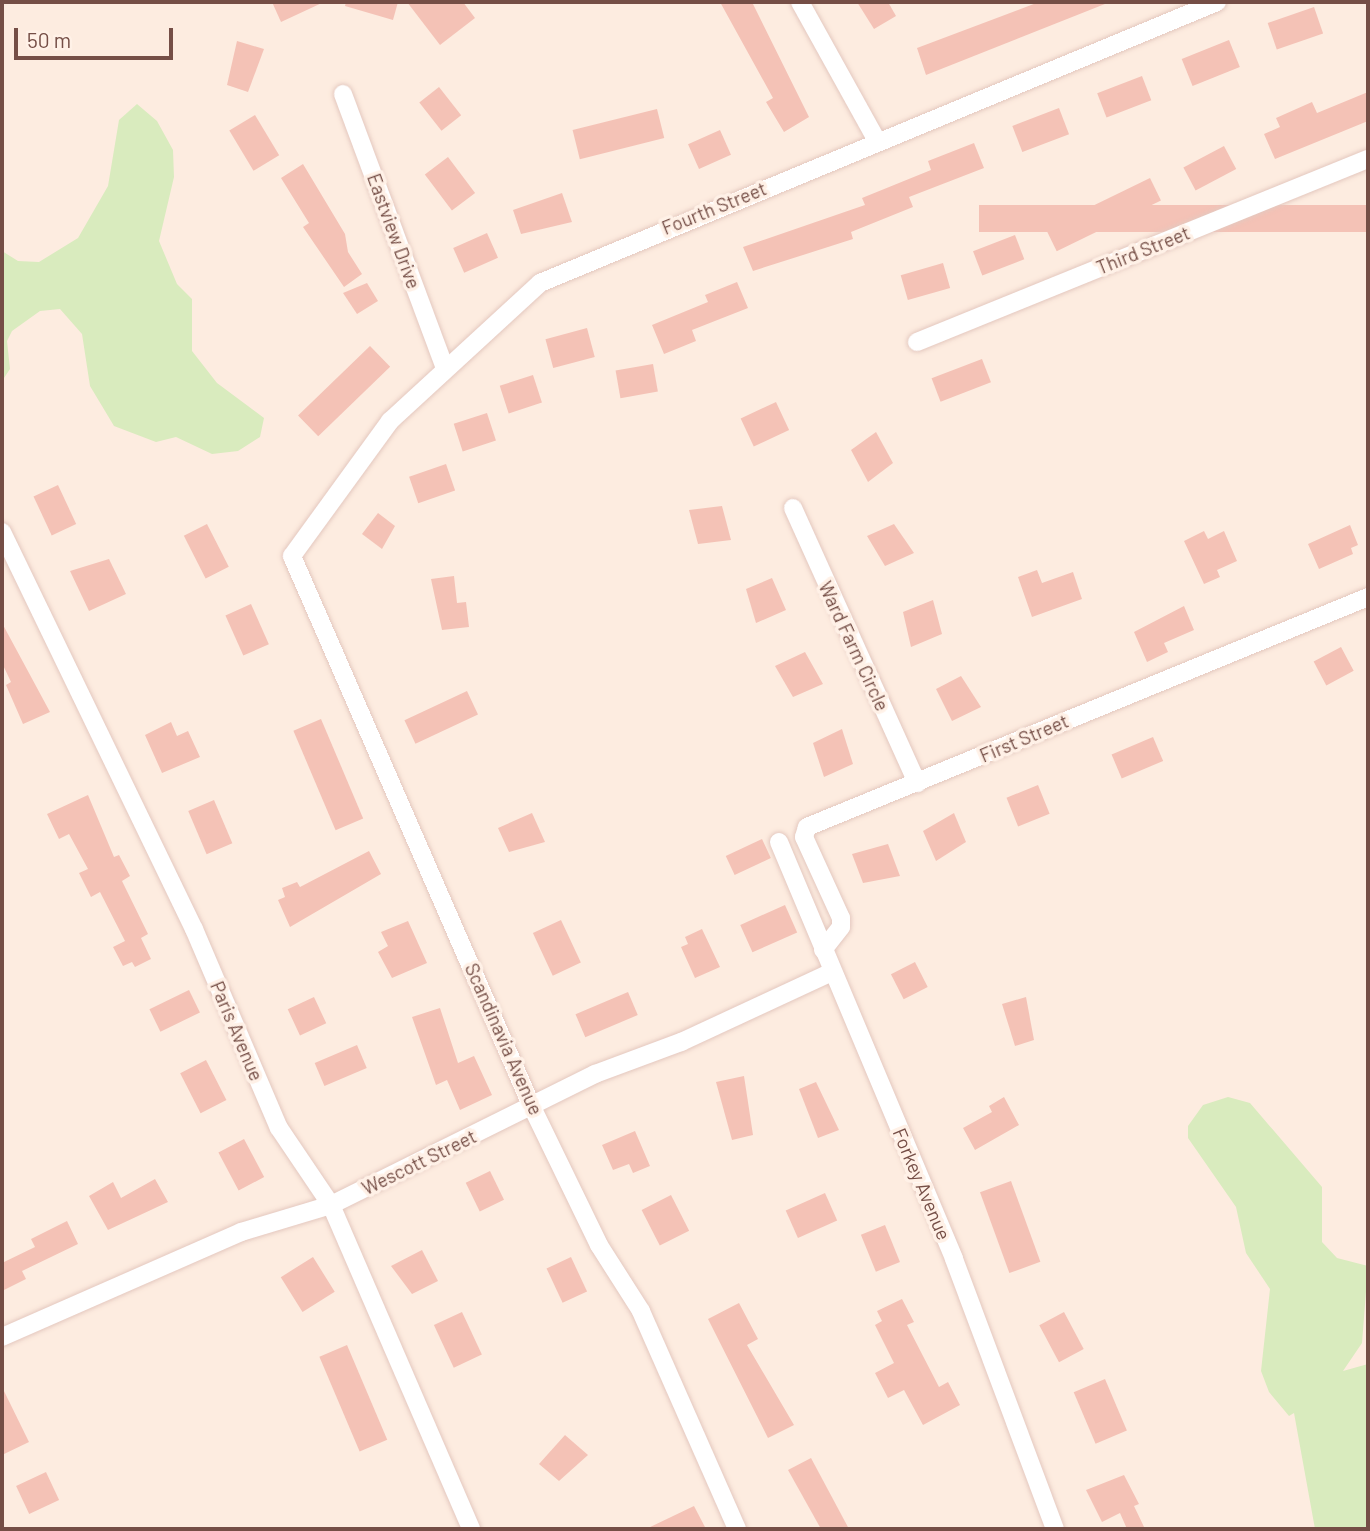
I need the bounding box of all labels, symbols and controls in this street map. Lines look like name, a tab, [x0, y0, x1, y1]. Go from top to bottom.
scale bar	[18, 14, 177, 58]
text: 50 m	[27, 27, 71, 52]
street label: Eastview Drive	[363, 170, 425, 292]
street label: Fourth Street	[658, 177, 770, 239]
street label: Third Street	[1093, 221, 1193, 279]
street label: Ward Farm Circle	[814, 578, 894, 714]
street label: First Street	[976, 709, 1072, 767]
street label: Scandinavia Avenue	[460, 960, 548, 1118]
street label: Paris Avenue	[206, 978, 268, 1084]
street label: Wescott Street	[358, 1124, 480, 1200]
street label: Forkey Avenue	[888, 1125, 956, 1243]

